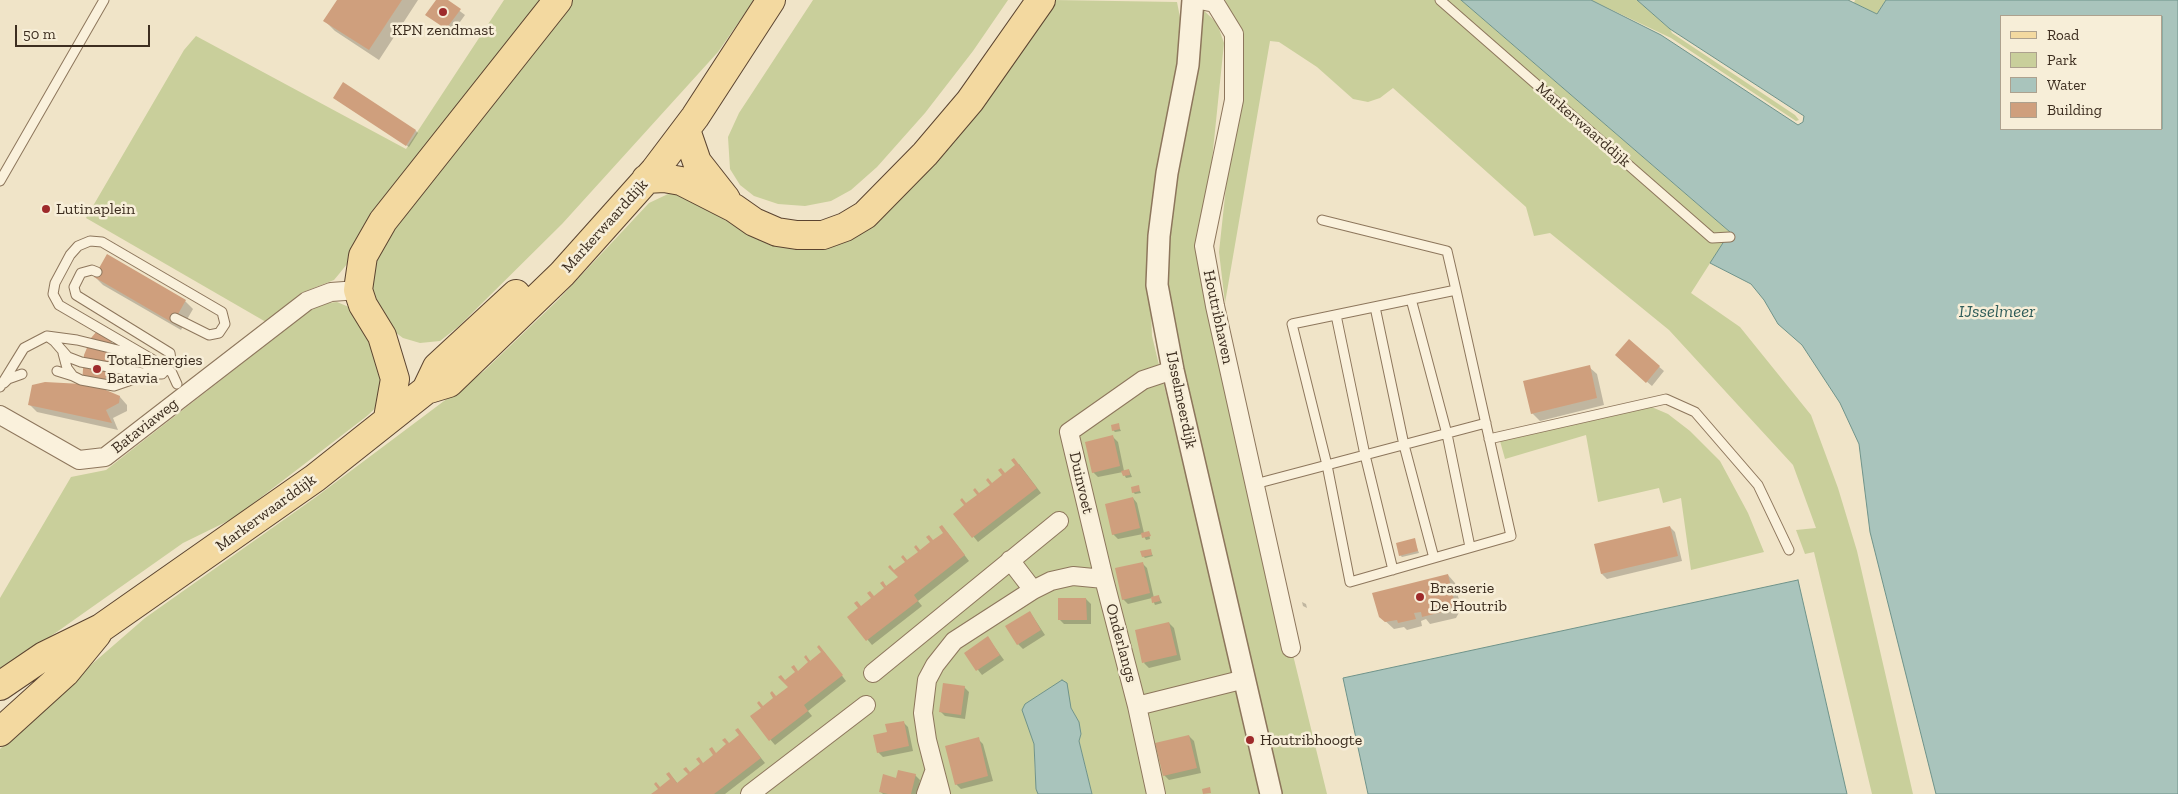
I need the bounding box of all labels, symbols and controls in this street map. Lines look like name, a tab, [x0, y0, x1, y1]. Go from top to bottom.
marker: KPN zendmast	[437, 6, 449, 18]
scale bar	[18, 15, 152, 47]
legend	[2000, 15, 2163, 130]
place label: KPN zendmast	[392, 20, 494, 40]
text: 50 m	[23, 25, 56, 43]
text: Road	[2047, 26, 2079, 44]
text: Park	[2047, 51, 2077, 69]
text: Water	[2047, 76, 2087, 94]
street label: Markerwaarddijk	[1532, 79, 1634, 171]
text: Building	[2047, 101, 2102, 119]
street label: Markerwaarddijk	[558, 175, 652, 277]
place label: Lutinaplein	[56, 199, 135, 219]
marker: Lutinaplein	[40, 203, 52, 215]
street label: Houtribhaven	[1199, 268, 1237, 366]
water label: IJsselmeer	[1959, 301, 2035, 323]
place label: TotalEnergies Batavia	[107, 350, 203, 388]
street label: IJsselmeerdijk	[1161, 350, 1201, 450]
marker: TotalEnergies Batavia	[91, 363, 103, 375]
street label: Bataviaweg	[108, 394, 182, 458]
street label: Duinvoet	[1065, 450, 1097, 516]
street label: Markerwaarddijk	[212, 470, 320, 556]
place label: Brasserie De Houtrib	[1430, 578, 1507, 616]
marker: Brasserie De Houtrib	[1414, 591, 1426, 603]
street label: Onderlangs	[1101, 602, 1141, 684]
place label: Houtribhoogte	[1260, 730, 1362, 750]
marker: Houtribhoogte	[1244, 734, 1256, 746]

